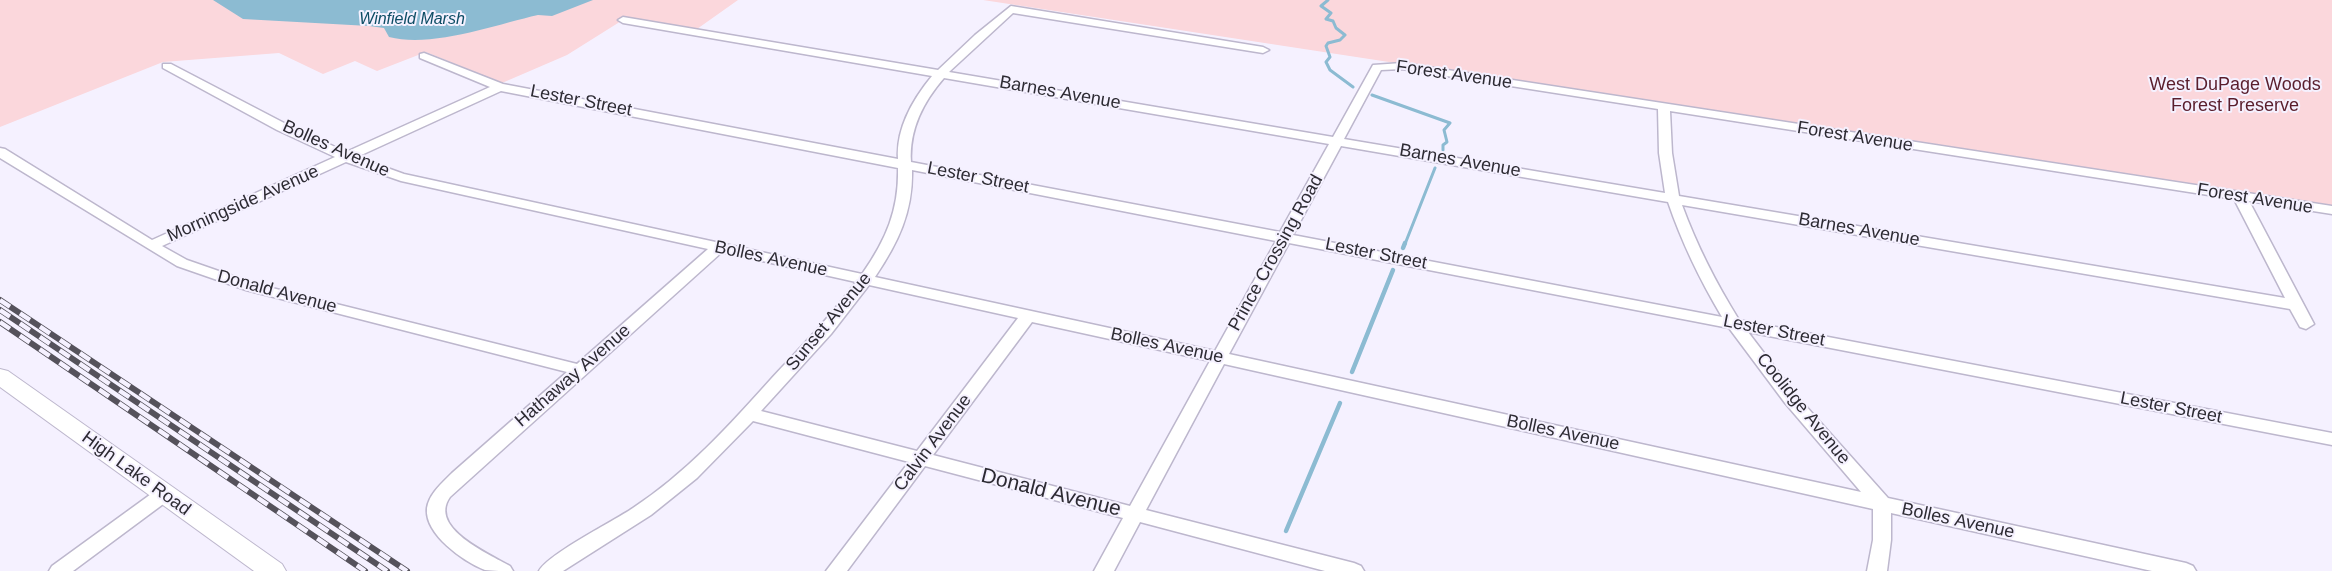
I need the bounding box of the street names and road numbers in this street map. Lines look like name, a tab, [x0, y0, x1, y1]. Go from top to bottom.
street label: Forest Avenue	[1395, 56, 1513, 94]
street label: Barnes Avenue	[998, 72, 1122, 114]
street label: Lester Street	[528, 81, 634, 121]
street label: Bolles Avenue	[279, 116, 393, 182]
street label: Forest Avenue	[1796, 117, 1914, 157]
street label: Barnes Avenue	[1398, 140, 1522, 182]
street label: Lester Street	[925, 158, 1031, 198]
street label: Morningside Avenue	[164, 161, 322, 247]
street label: Prince Crossing Road	[1224, 171, 1328, 335]
street label: Forest Avenue	[2196, 179, 2314, 219]
street label: Barnes Avenue	[1797, 209, 1921, 251]
street label: Lester Street	[1323, 234, 1429, 274]
street label: Bolles Avenue	[713, 237, 829, 281]
street label: Donald Avenue	[215, 266, 339, 318]
street label: Sunset Avenue	[782, 268, 876, 376]
street label: Lester Street	[1721, 311, 1827, 351]
street label: Hathaway Avenue	[511, 320, 635, 432]
street label: Bolles Avenue	[1109, 324, 1225, 368]
street label: Coolidge Avenue	[1752, 349, 1854, 469]
street label: Lester Street	[2118, 388, 2224, 428]
street label: Calvin Avenue	[890, 390, 976, 496]
street label: Bolles Avenue	[1505, 411, 1621, 455]
street label: High Lake Road	[77, 427, 195, 521]
street label: Donald Avenue	[978, 463, 1124, 523]
street label: Bolles Avenue	[1900, 499, 2016, 543]

